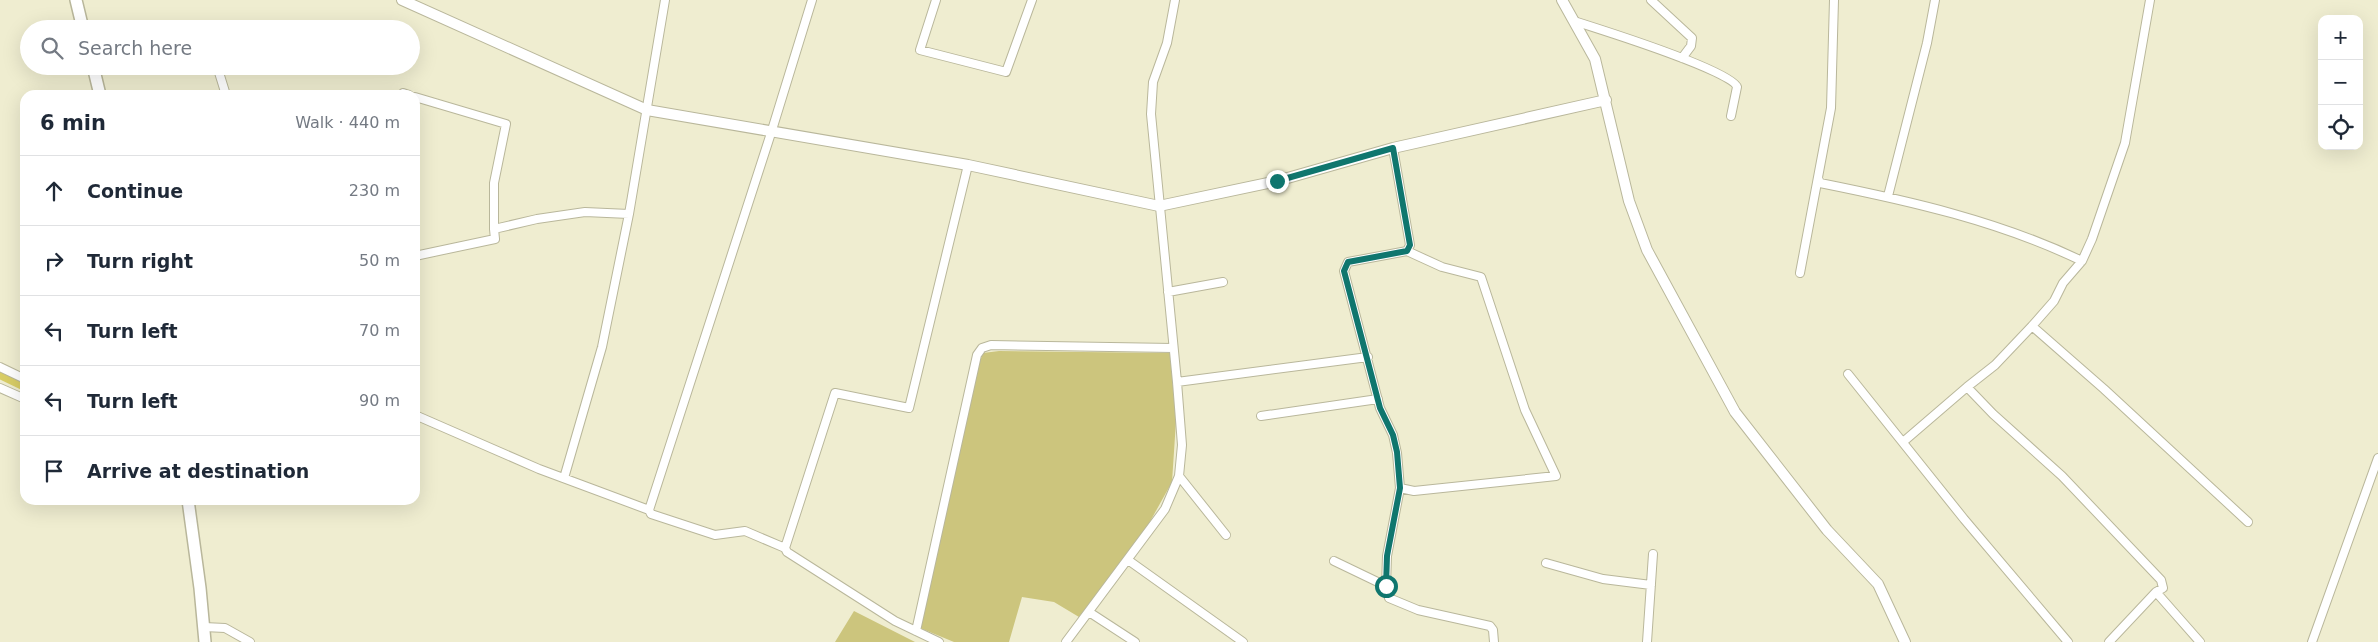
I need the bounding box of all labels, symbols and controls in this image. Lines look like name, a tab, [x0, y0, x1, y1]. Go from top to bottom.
map controls	[2318, 15, 2363, 150]
button: +	[2318, 15, 2363, 60]
search box	[20, 20, 420, 75]
icon: search	[38, 34, 66, 62]
text: Search here	[78, 37, 192, 59]
button: −	[2318, 60, 2363, 105]
button: locate	[2318, 105, 2363, 150]
text: 6 min	[40, 111, 106, 135]
text: Walk · 440 m	[295, 113, 400, 132]
route end	[1266, 170, 1289, 193]
icon: ahead	[40, 177, 68, 205]
text: Continue	[87, 180, 183, 202]
text: 230 m	[349, 181, 400, 200]
icon: right	[40, 247, 68, 275]
text: Turn right	[87, 250, 193, 272]
text: 50 m	[359, 251, 400, 270]
icon: left	[40, 317, 68, 345]
text: Turn left	[87, 320, 178, 342]
text: 70 m	[359, 321, 400, 340]
icon: left	[40, 387, 68, 415]
text: Turn left	[87, 390, 178, 412]
text: 90 m	[359, 391, 400, 410]
icon: arrive	[40, 457, 68, 485]
text: Arrive at destination	[87, 460, 309, 482]
route start	[1375, 575, 1398, 598]

